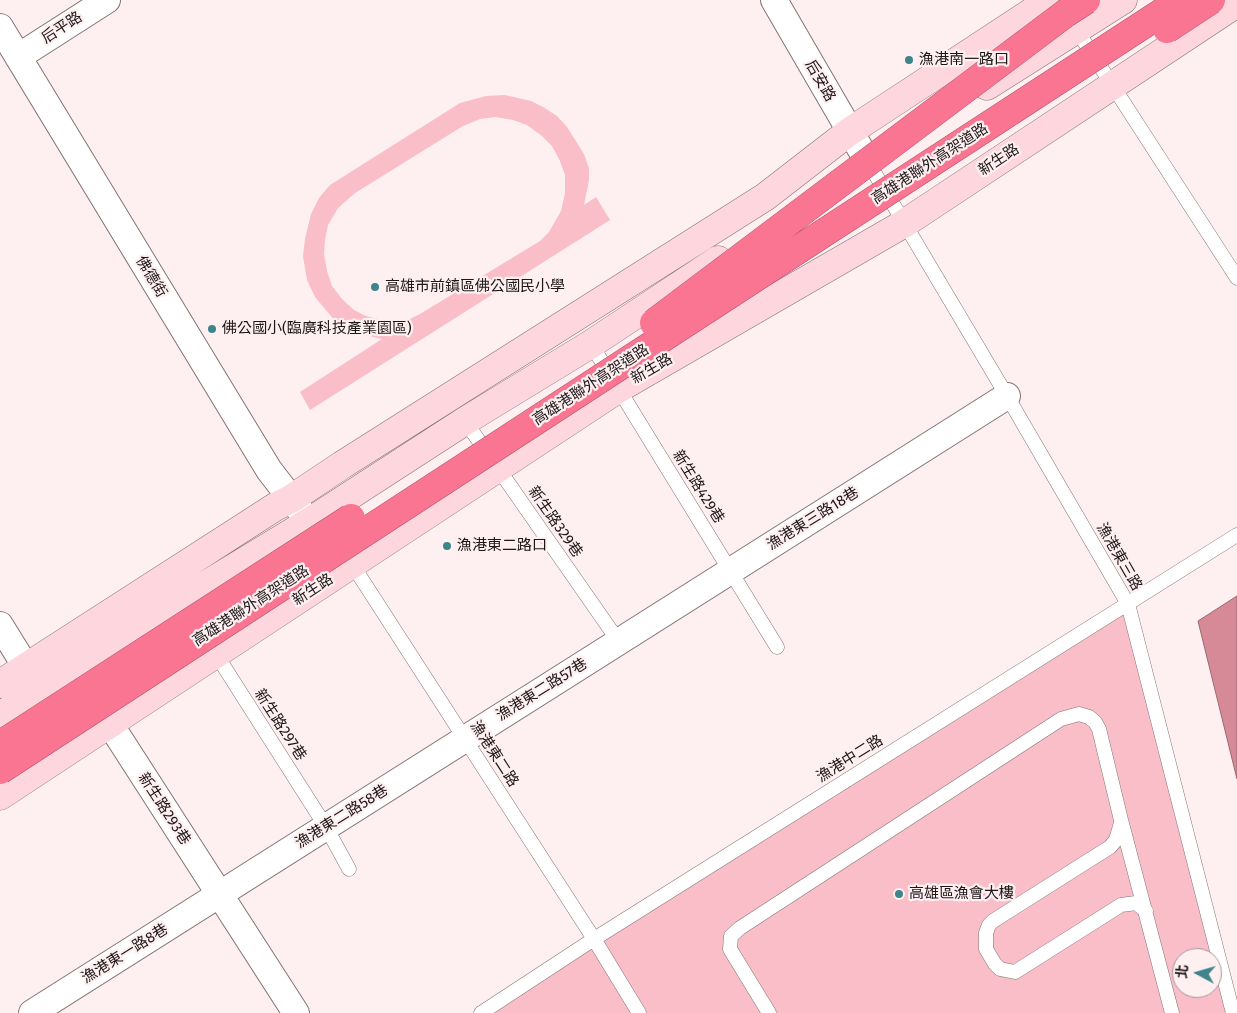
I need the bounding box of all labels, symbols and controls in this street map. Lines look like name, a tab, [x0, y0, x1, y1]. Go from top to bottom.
street label: 后平路	[38, 8, 86, 48]
place label: 漁港南一路口	[919, 51, 1009, 69]
marker: 漁港南一路口	[903, 54, 915, 66]
street label: 后安路	[801, 57, 839, 105]
street label: 高雄港聯外高架道路	[868, 120, 992, 208]
street label: 新生路	[975, 140, 1023, 180]
street label: 佛德街	[132, 253, 170, 301]
place label: 高雄市前鎮區佛公國民小學	[385, 278, 565, 296]
marker: 高雄市前鎮區佛公國民小學	[369, 281, 381, 293]
place label: 佛公國小(臨廣科技產業園區)	[222, 320, 412, 338]
marker: 佛公國小(臨廣科技產業園區)	[206, 323, 218, 335]
street label: 高雄港聯外高架道路	[529, 341, 653, 429]
street label: 新生路	[628, 350, 676, 388]
street label: 新生路429巷	[668, 447, 728, 527]
street label: 新生路329巷	[524, 483, 586, 561]
street label: 漁港東三路18巷	[764, 484, 862, 554]
street label: 漁港東三路	[1092, 520, 1146, 594]
place label: 漁港東二路口	[457, 537, 547, 555]
marker: 漁港東二路口	[441, 540, 453, 552]
street label: 高雄港聯外高架道路	[189, 562, 313, 650]
street label: 新生路	[289, 570, 337, 610]
street label: 漁港東二路57巷	[493, 655, 591, 725]
street label: 新生路297巷	[250, 686, 310, 764]
street label: 漁港東二路	[466, 718, 522, 790]
street label: 漁港中二路	[813, 731, 887, 787]
street label: 新生路293巷	[134, 770, 194, 848]
street label: 漁港東二路58巷	[292, 781, 392, 853]
place label: 高雄區漁會大樓	[909, 885, 1014, 903]
marker: 高雄區漁會大樓	[893, 888, 905, 900]
street label: 漁港東一路8巷	[79, 920, 171, 988]
north arrow	[1172, 948, 1222, 998]
text: 北	[1173, 964, 1192, 979]

